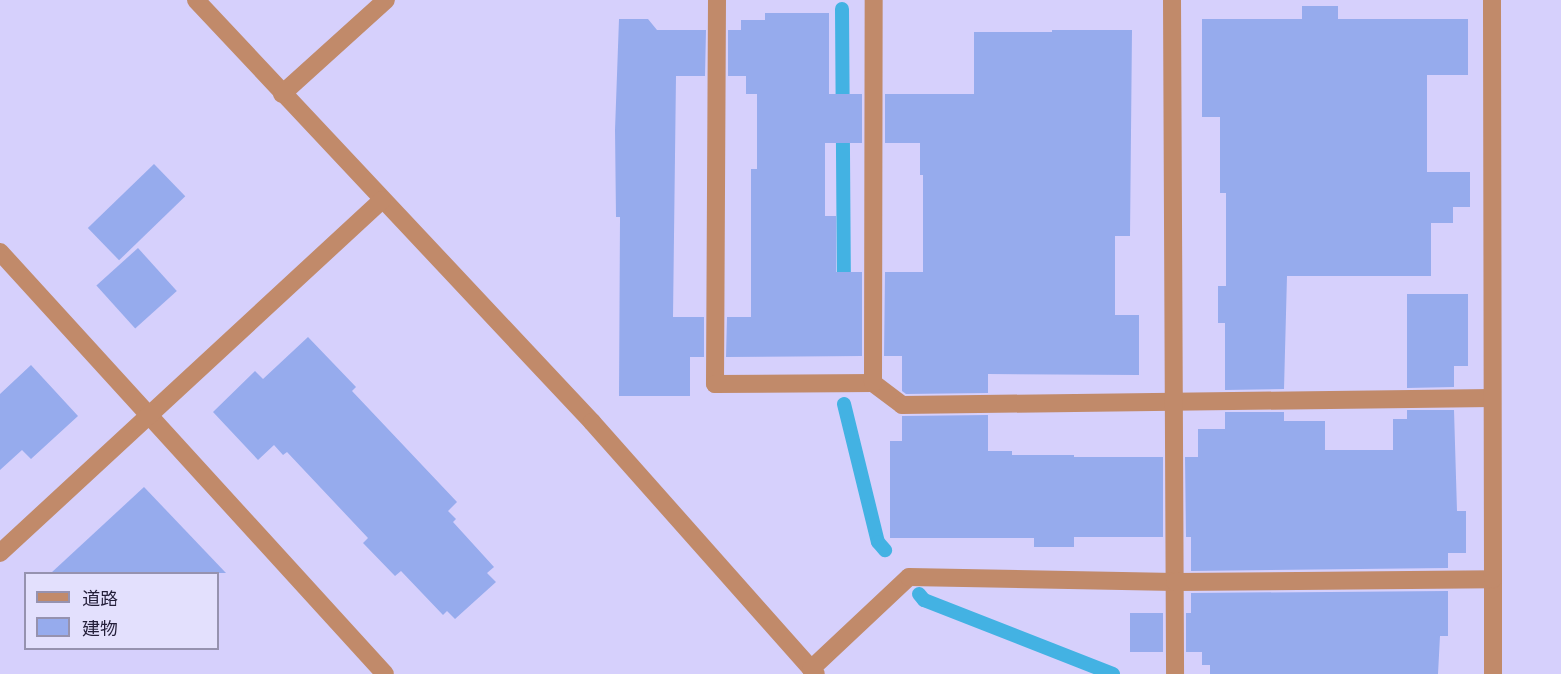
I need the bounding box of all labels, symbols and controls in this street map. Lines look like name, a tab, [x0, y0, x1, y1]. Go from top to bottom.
legend	[24, 572, 219, 650]
text: 道路	[82, 591, 118, 609]
text: 建物	[82, 621, 118, 639]

